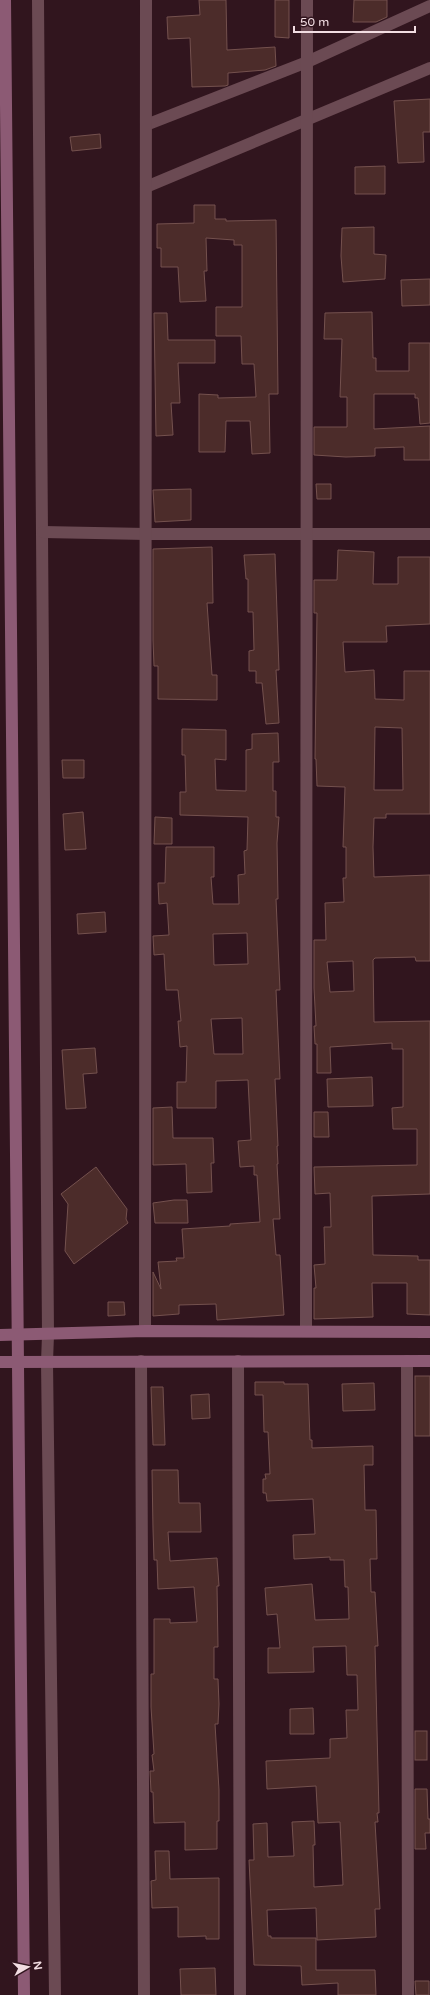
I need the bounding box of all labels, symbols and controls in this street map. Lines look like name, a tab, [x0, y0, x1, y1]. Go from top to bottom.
scale bar	[294, 8, 415, 34]
text: 50 m	[300, 15, 329, 29]
north arrow	[8, 1947, 48, 1987]
text: N	[30, 1960, 44, 1971]

